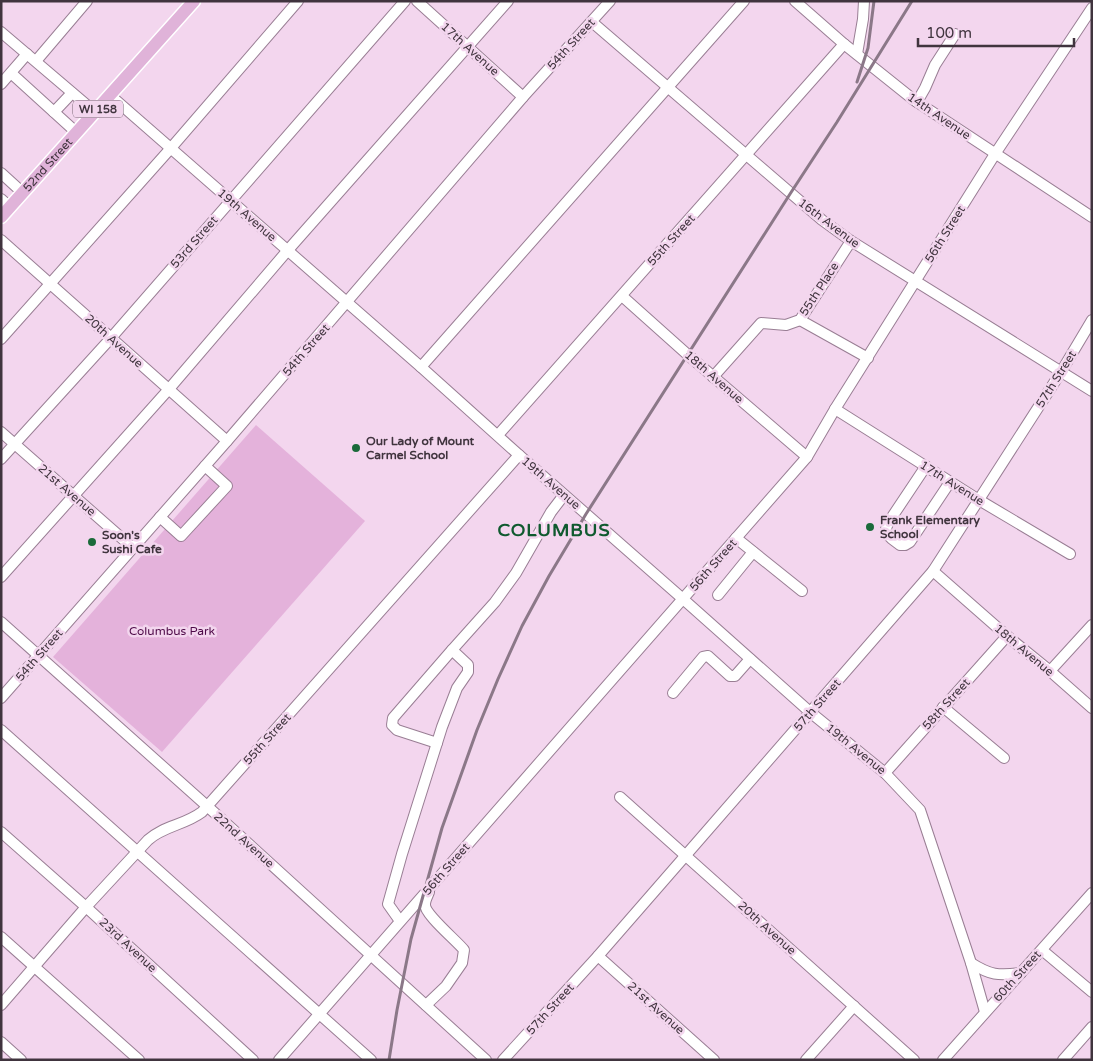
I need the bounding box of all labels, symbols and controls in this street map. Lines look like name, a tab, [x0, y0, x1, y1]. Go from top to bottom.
street label: 54th Street	[544, 15, 598, 73]
scale bar	[918, 15, 1074, 47]
street label: 17th Avenue	[438, 19, 502, 79]
text: 100 m	[926, 24, 972, 42]
street label: 14th Avenue	[905, 90, 973, 142]
road number: WI 158	[73, 100, 123, 118]
street label: 52nd Street	[20, 135, 76, 195]
street label: 19th Avenue	[215, 186, 279, 244]
street label: 16th Avenue	[796, 195, 863, 251]
street label: 56th Street	[922, 203, 968, 265]
street label: 55th Street	[644, 211, 698, 269]
street label: 53rd Street	[168, 213, 221, 271]
street label: 55th Place	[797, 259, 842, 318]
street label: 20th Avenue	[82, 311, 146, 371]
street label: 54th Street	[280, 321, 333, 379]
street label: 18th Avenue	[682, 348, 746, 406]
street label: 57th Street	[1033, 348, 1079, 410]
place label: Our Lady of Mount Carmel School	[366, 434, 475, 462]
marker: Our Lady of Mount Carmel School	[350, 442, 362, 454]
street label: 19th Avenue	[519, 454, 583, 512]
street label: 17th Avenue	[917, 458, 987, 508]
street label: 21st Avenue	[35, 461, 99, 519]
place label: Frank Elementary School	[880, 513, 981, 541]
district label: COLUMBUS	[497, 519, 611, 541]
marker: Frank Elementary School	[864, 521, 876, 533]
place label: Soon's Sushi Cafe	[102, 528, 162, 556]
marker: Soon's Sushi Cafe	[86, 536, 98, 548]
street label: 56th Street	[687, 536, 740, 594]
street label: 18th Avenue	[992, 621, 1057, 679]
park label: Columbus Park	[129, 624, 216, 638]
street label: 54th Street	[13, 626, 66, 684]
street label: 58th Street	[919, 675, 973, 733]
street label: 57th Street	[791, 676, 844, 734]
street label: 55th Street	[240, 710, 294, 768]
street label: 19th Avenue	[823, 721, 889, 778]
street label: 22nd Avenue	[211, 809, 277, 871]
street label: 56th Street	[420, 840, 473, 898]
street label: 20th Avenue	[735, 898, 799, 958]
street label: 23rd Avenue	[96, 915, 160, 975]
street label: 60th Street	[990, 947, 1044, 1005]
street label: 21st Avenue	[625, 979, 687, 1037]
street label: 57th Street	[523, 980, 577, 1038]

